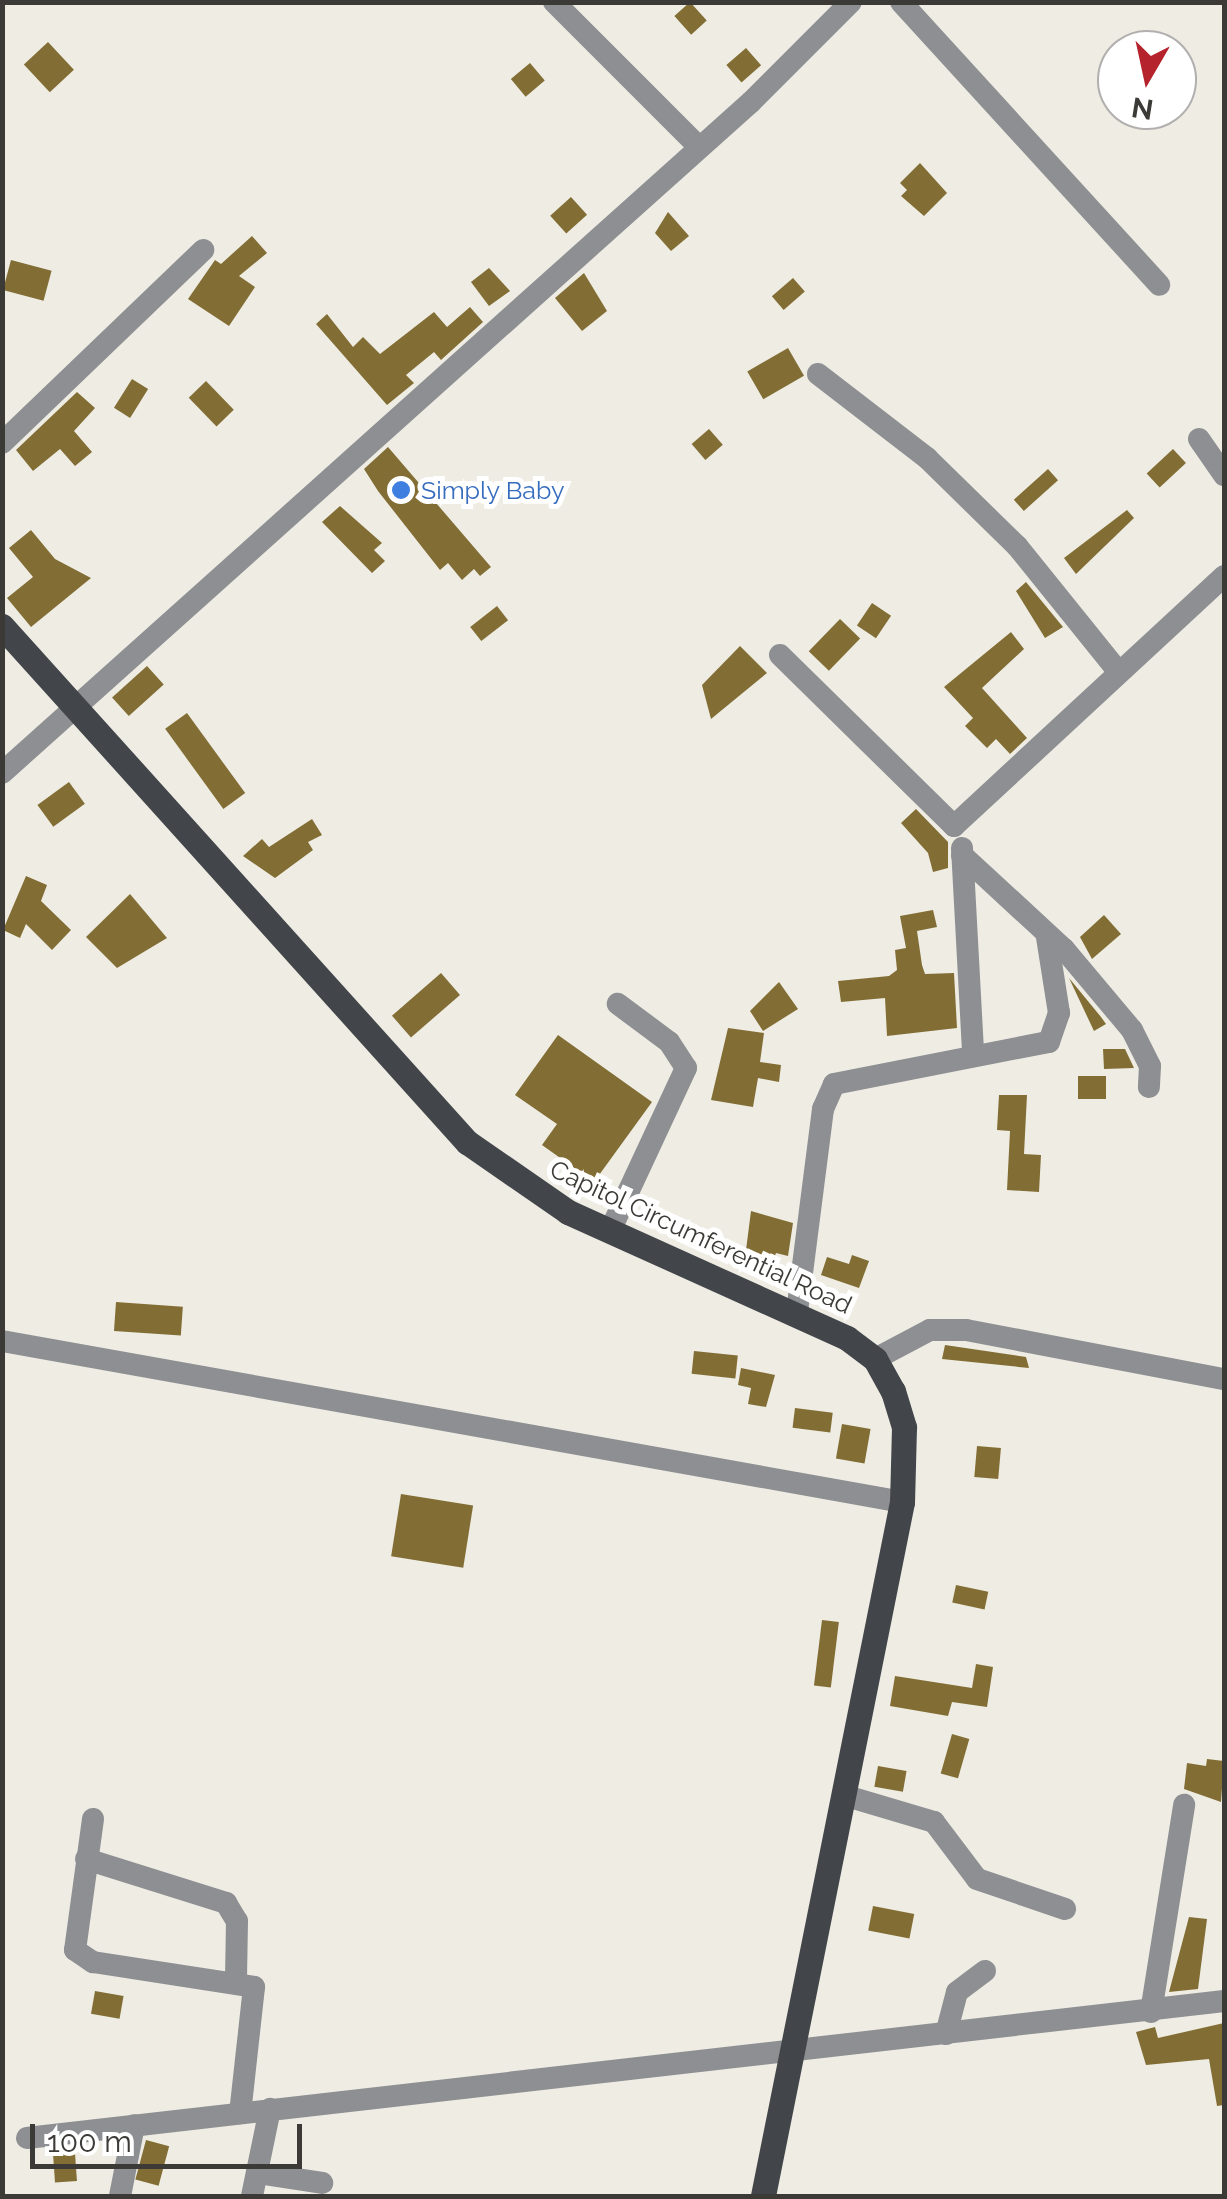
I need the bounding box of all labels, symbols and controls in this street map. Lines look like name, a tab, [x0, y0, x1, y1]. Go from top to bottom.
north arrow	[1097, 30, 1197, 130]
text: N	[1129, 90, 1156, 126]
place label: Simply Baby	[421, 475, 565, 505]
marker: Simply Baby	[390, 479, 412, 501]
street label: Capitol Circumferential Road	[545, 1153, 857, 1321]
scale bar	[35, 2104, 308, 2166]
text: 100 m	[47, 2124, 132, 2159]

